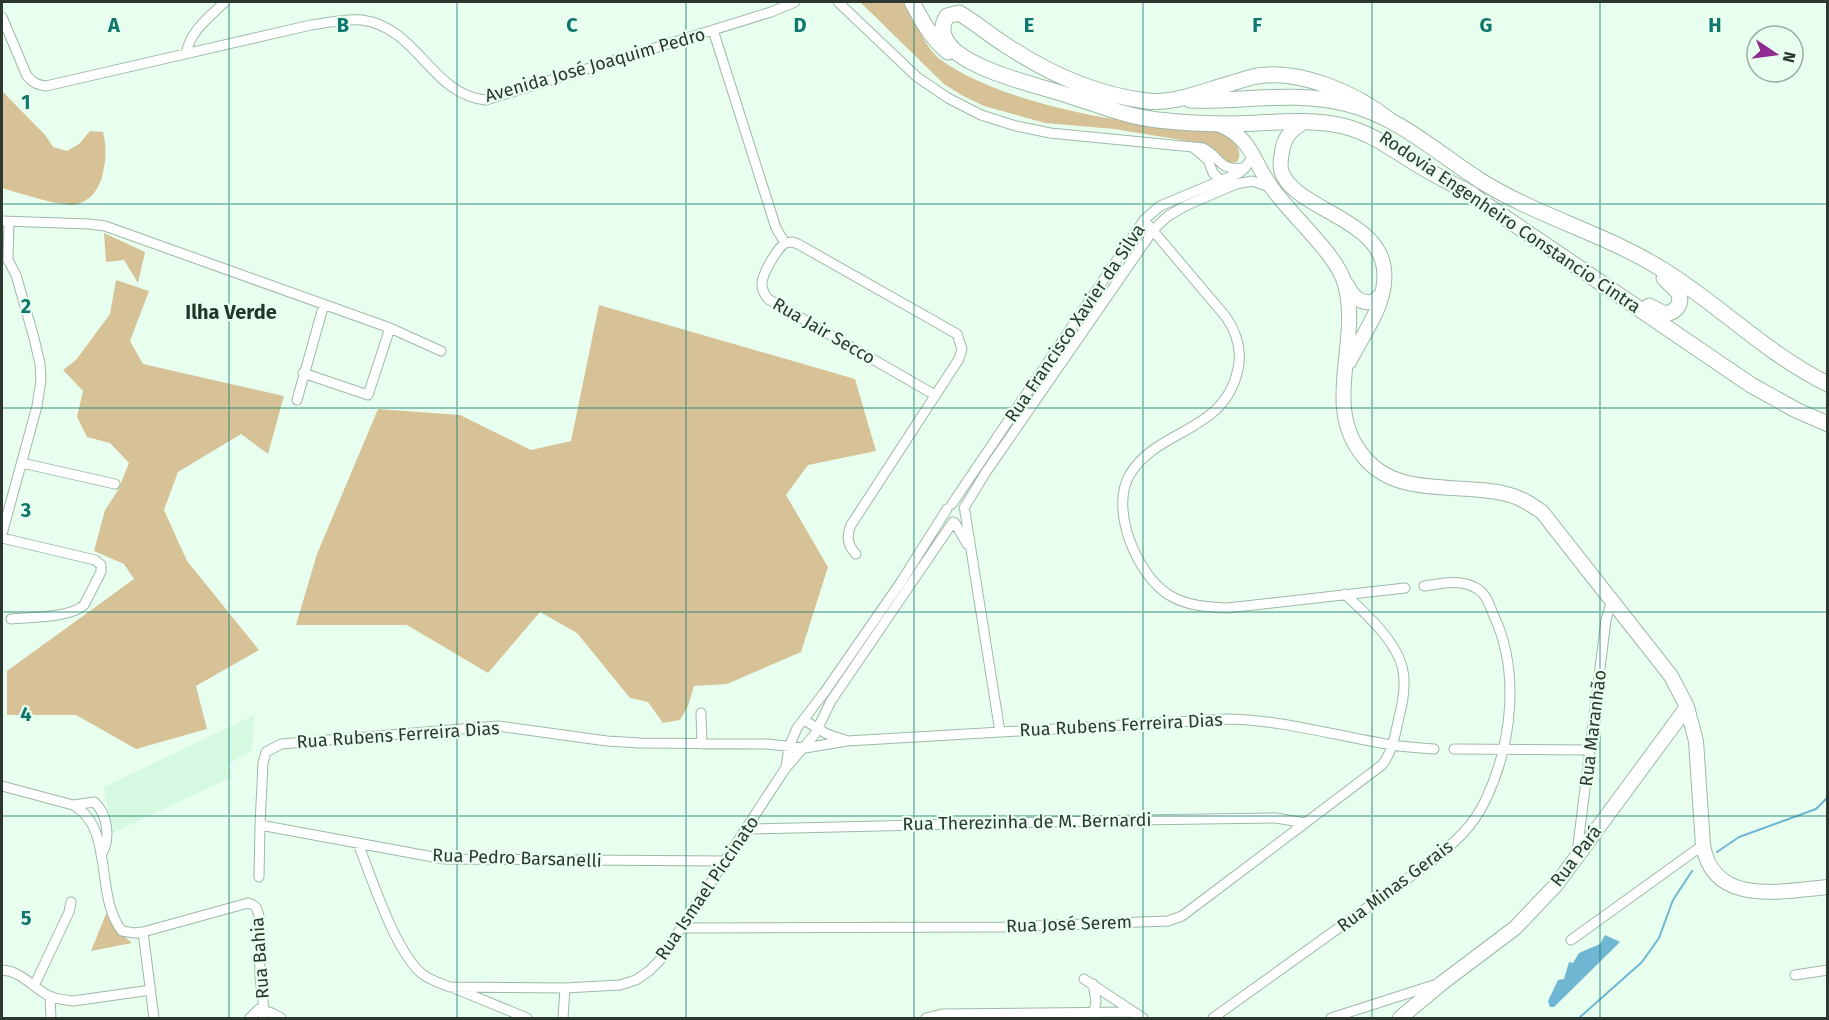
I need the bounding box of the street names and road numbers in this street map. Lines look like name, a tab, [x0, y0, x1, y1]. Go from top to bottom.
street label: Avenida José Joaquim Pedro	[482, 23, 708, 107]
street label: Rodovia Engenheiro Constancio Cintra	[1375, 126, 1645, 318]
street label: Rua Francisco Xavier da Silva	[1000, 220, 1150, 426]
street label: Rua Jair Secco	[769, 293, 879, 369]
street label: Rua Maranhão	[1575, 668, 1611, 788]
street label: Rua Rubens Ferreira Dias	[1019, 709, 1223, 741]
street label: Rua Rubens Ferreira Dias	[296, 717, 500, 753]
street label: Rua Therezinha de M. Bernardi	[902, 809, 1152, 835]
street label: Rua Ismael Piccinato	[651, 812, 763, 964]
street label: Rua Pará	[1546, 821, 1606, 891]
street label: Rua Minas Gerais	[1333, 835, 1457, 937]
street label: Rua Pedro Barsanelli	[432, 844, 602, 872]
street label: Rua José Serem	[1006, 911, 1132, 937]
street label: Rua Bahia	[246, 916, 274, 1000]

